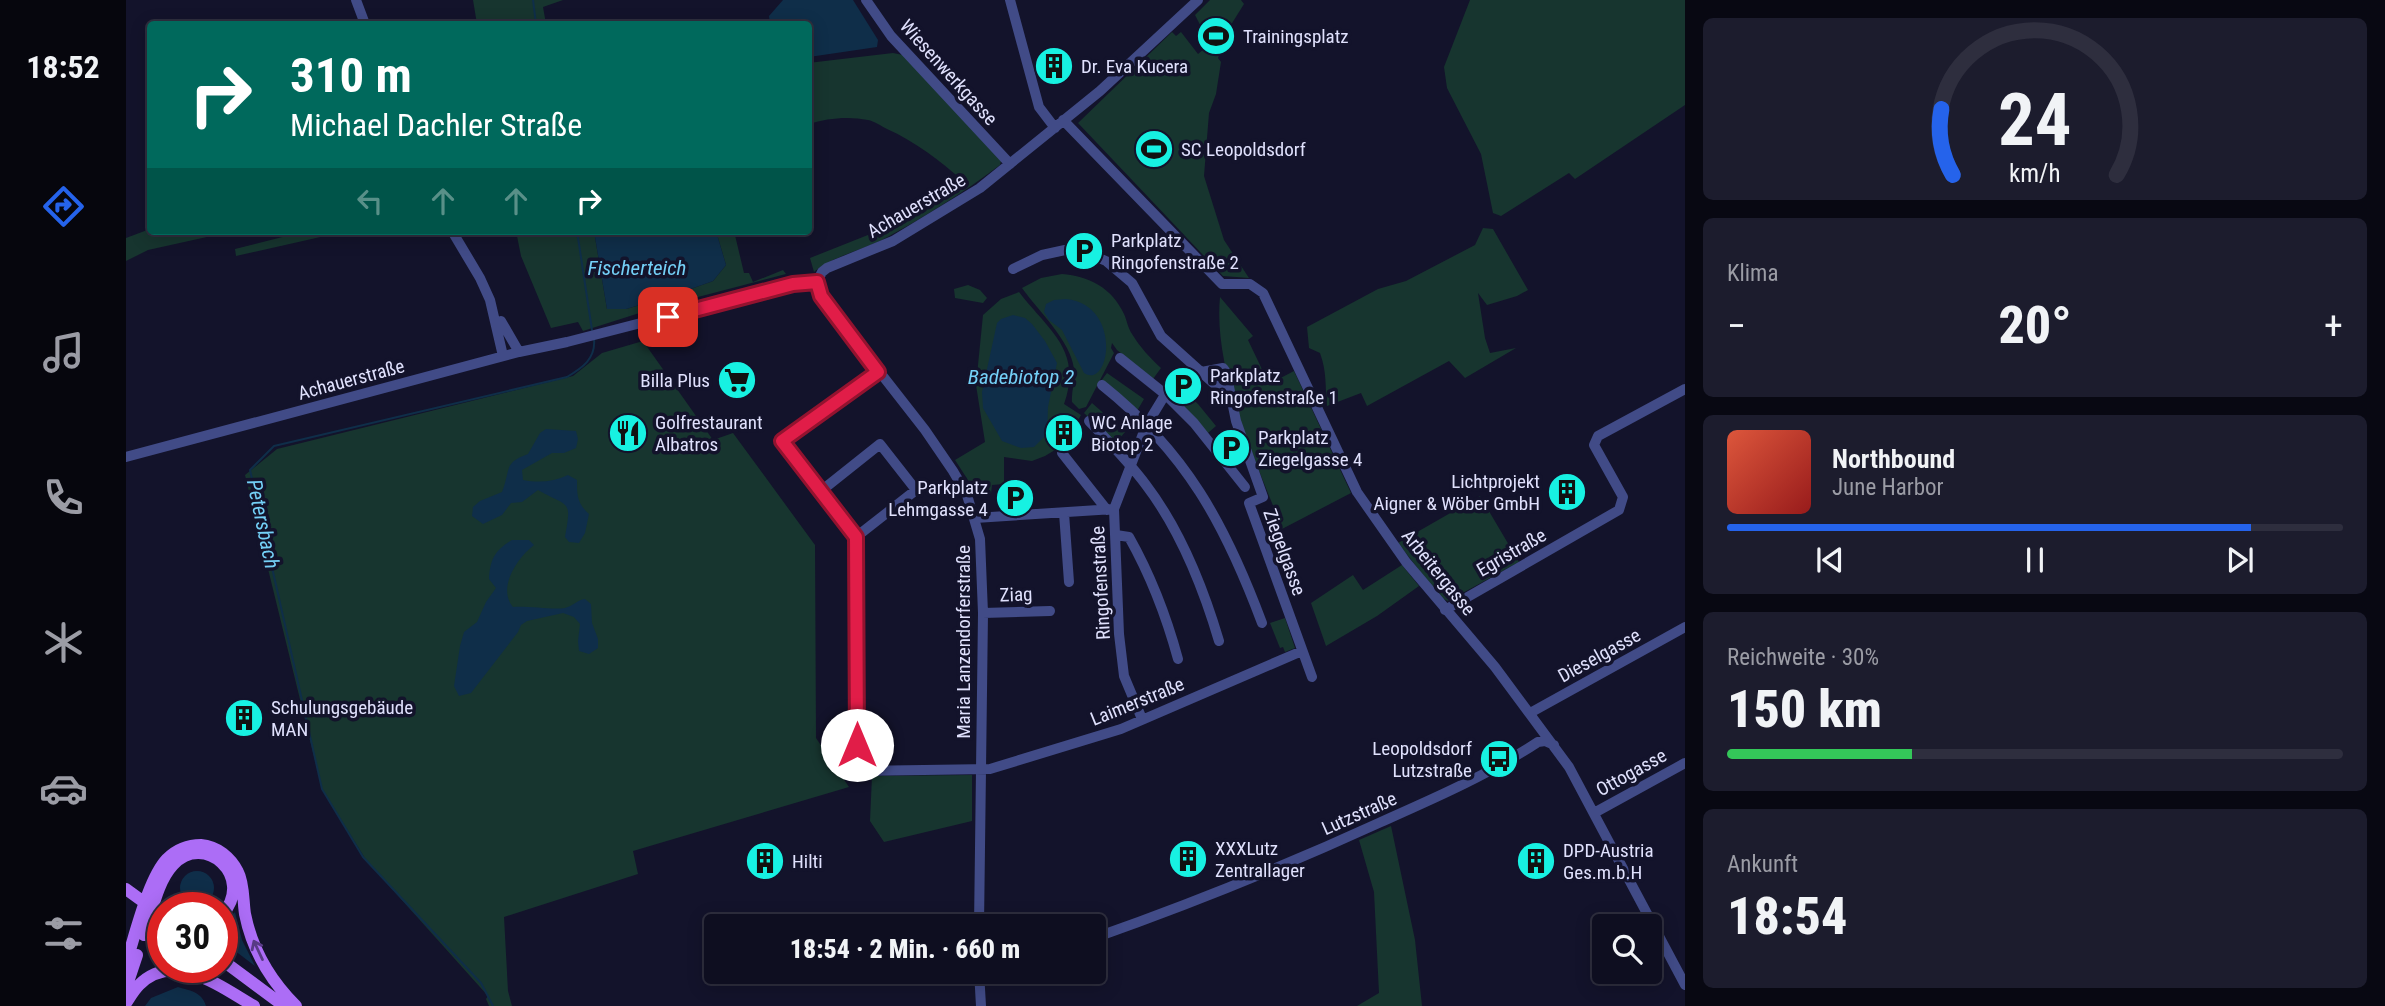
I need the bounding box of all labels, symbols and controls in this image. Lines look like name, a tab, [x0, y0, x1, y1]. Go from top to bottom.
street label: Wiesenwerkgasse	[895, 15, 1002, 130]
sports icon: Trainingsplatz	[1195, 15, 1237, 57]
place label: Trainingsplatz	[1243, 25, 1349, 48]
building icon: Dr. Eva Kucera	[1033, 45, 1075, 87]
text: 310 m	[290, 47, 412, 104]
text: 18:52	[26, 48, 100, 86]
icon: right	[175, 49, 266, 140]
place label: Dr. Eva Kucera	[1081, 55, 1188, 78]
text: 24	[1998, 77, 2072, 163]
text: Michael Dachler Straße	[290, 106, 582, 144]
sports icon: SC Leopoldsdorf	[1133, 128, 1175, 170]
place label: SC Leopoldsdorf	[1181, 138, 1306, 161]
text: km/h	[2009, 159, 2061, 188]
street label: Achauerstraße	[863, 168, 969, 243]
icon: directions	[39, 182, 88, 231]
icon: left	[351, 182, 389, 220]
icon: ahead	[424, 182, 462, 220]
icon: ahead	[497, 182, 535, 220]
icon: right	[570, 182, 608, 220]
place label: Parkplatz Ringofenstraße 2	[1111, 229, 1239, 274]
parking icon: Parkplatz Ringofenstraße 2	[1063, 230, 1105, 272]
water label: Fischerteich	[588, 256, 686, 280]
text: Klima	[1727, 260, 1778, 287]
pin	[638, 287, 698, 347]
text: 20°	[1998, 295, 2072, 356]
icon: arrive	[649, 298, 687, 336]
text: −	[1727, 304, 1746, 348]
text: +	[2324, 304, 2343, 348]
icon: music	[39, 328, 88, 377]
street label: Achauerstraße	[295, 354, 407, 405]
supermarket icon: Billa Plus	[716, 359, 758, 401]
place label: Parkplatz Ringofenstraße 1	[1210, 364, 1338, 409]
water label: Badebiotop 2	[968, 365, 1074, 389]
parking icon: Parkplatz Ringofenstraße 1	[1162, 365, 1204, 407]
place label: Billa Plus	[640, 369, 710, 392]
place label: Golfrestaurant Albatros	[655, 411, 763, 456]
place label: WC Anlage Biotop 2	[1091, 411, 1173, 456]
restaurant icon: Golfrestaurant Albatros	[607, 412, 649, 454]
building icon: WC Anlage Biotop 2	[1043, 412, 1085, 454]
place label: Parkplatz Ziegelgasse 4	[1258, 426, 1362, 471]
parking icon: Parkplatz Ziegelgasse 4	[1210, 427, 1252, 469]
text: Northbound	[1832, 444, 1955, 474]
place label: Lichtprojekt Aigner & Wöber GmbH	[1374, 470, 1540, 515]
building icon: Lichtprojekt Aigner & Wöber GmbH	[1546, 471, 1588, 513]
icon: phone	[39, 473, 88, 522]
text: June Harbor	[1832, 474, 1944, 501]
place label: Parkplatz Lehmgasse 4	[888, 476, 988, 521]
water label: Petersbach	[242, 477, 284, 571]
parking icon: Parkplatz Lehmgasse 4	[994, 477, 1036, 519]
street label: Ziegelgasse	[1258, 506, 1311, 599]
street label: Egristraße	[1472, 523, 1550, 581]
street label: Ringofenstraße	[1086, 525, 1115, 641]
street label: Arbeitergasse	[1397, 525, 1480, 620]
icon: previous	[1811, 541, 1849, 579]
icon: pause	[2016, 541, 2054, 579]
icon: next	[2221, 541, 2259, 579]
street label: Maria Lanzendorferstraße	[952, 545, 975, 739]
street label: Ziag	[999, 582, 1033, 607]
icon: climate	[39, 618, 88, 667]
street label: Dieselgasse	[1554, 623, 1645, 687]
text: Reichweite · 30%	[1727, 644, 1879, 671]
street label: Laimerstraße	[1087, 672, 1188, 731]
text: 150 km	[1727, 679, 1882, 740]
place label: Schulungsgebäude MAN	[271, 696, 413, 741]
building icon: Schulungsgebäude MAN	[223, 697, 265, 739]
position arrow	[820, 708, 894, 782]
place label: Leopoldsdorf Lutzstraße	[1372, 737, 1472, 782]
bus stop icon: Leopoldsdorf Lutzstraße	[1478, 738, 1520, 780]
street label: Ottogasse	[1592, 744, 1670, 801]
icon: car	[39, 764, 88, 813]
street label: Lutzstraße	[1318, 787, 1400, 840]
place label: XXXLutz Zentrallager	[1215, 837, 1305, 882]
building icon: XXXLutz Zentrallager	[1167, 838, 1209, 880]
place label: DPD-Austria Ges.m.b.H	[1563, 839, 1654, 884]
building icon: Hilti	[744, 840, 786, 882]
building icon: DPD-Austria Ges.m.b.H	[1515, 840, 1557, 882]
place label: Hilti	[792, 850, 823, 873]
text: Ankunft	[1727, 851, 1798, 878]
text: 18:54	[1727, 886, 1847, 947]
speed limit sign: 30	[147, 892, 238, 983]
icon: filters	[39, 909, 88, 958]
map controls	[1592, 914, 1662, 984]
button: search	[1592, 914, 1662, 984]
text: 18:54 · 2 Min. · 660 m	[790, 934, 1020, 964]
one-way arrow	[251, 940, 264, 961]

